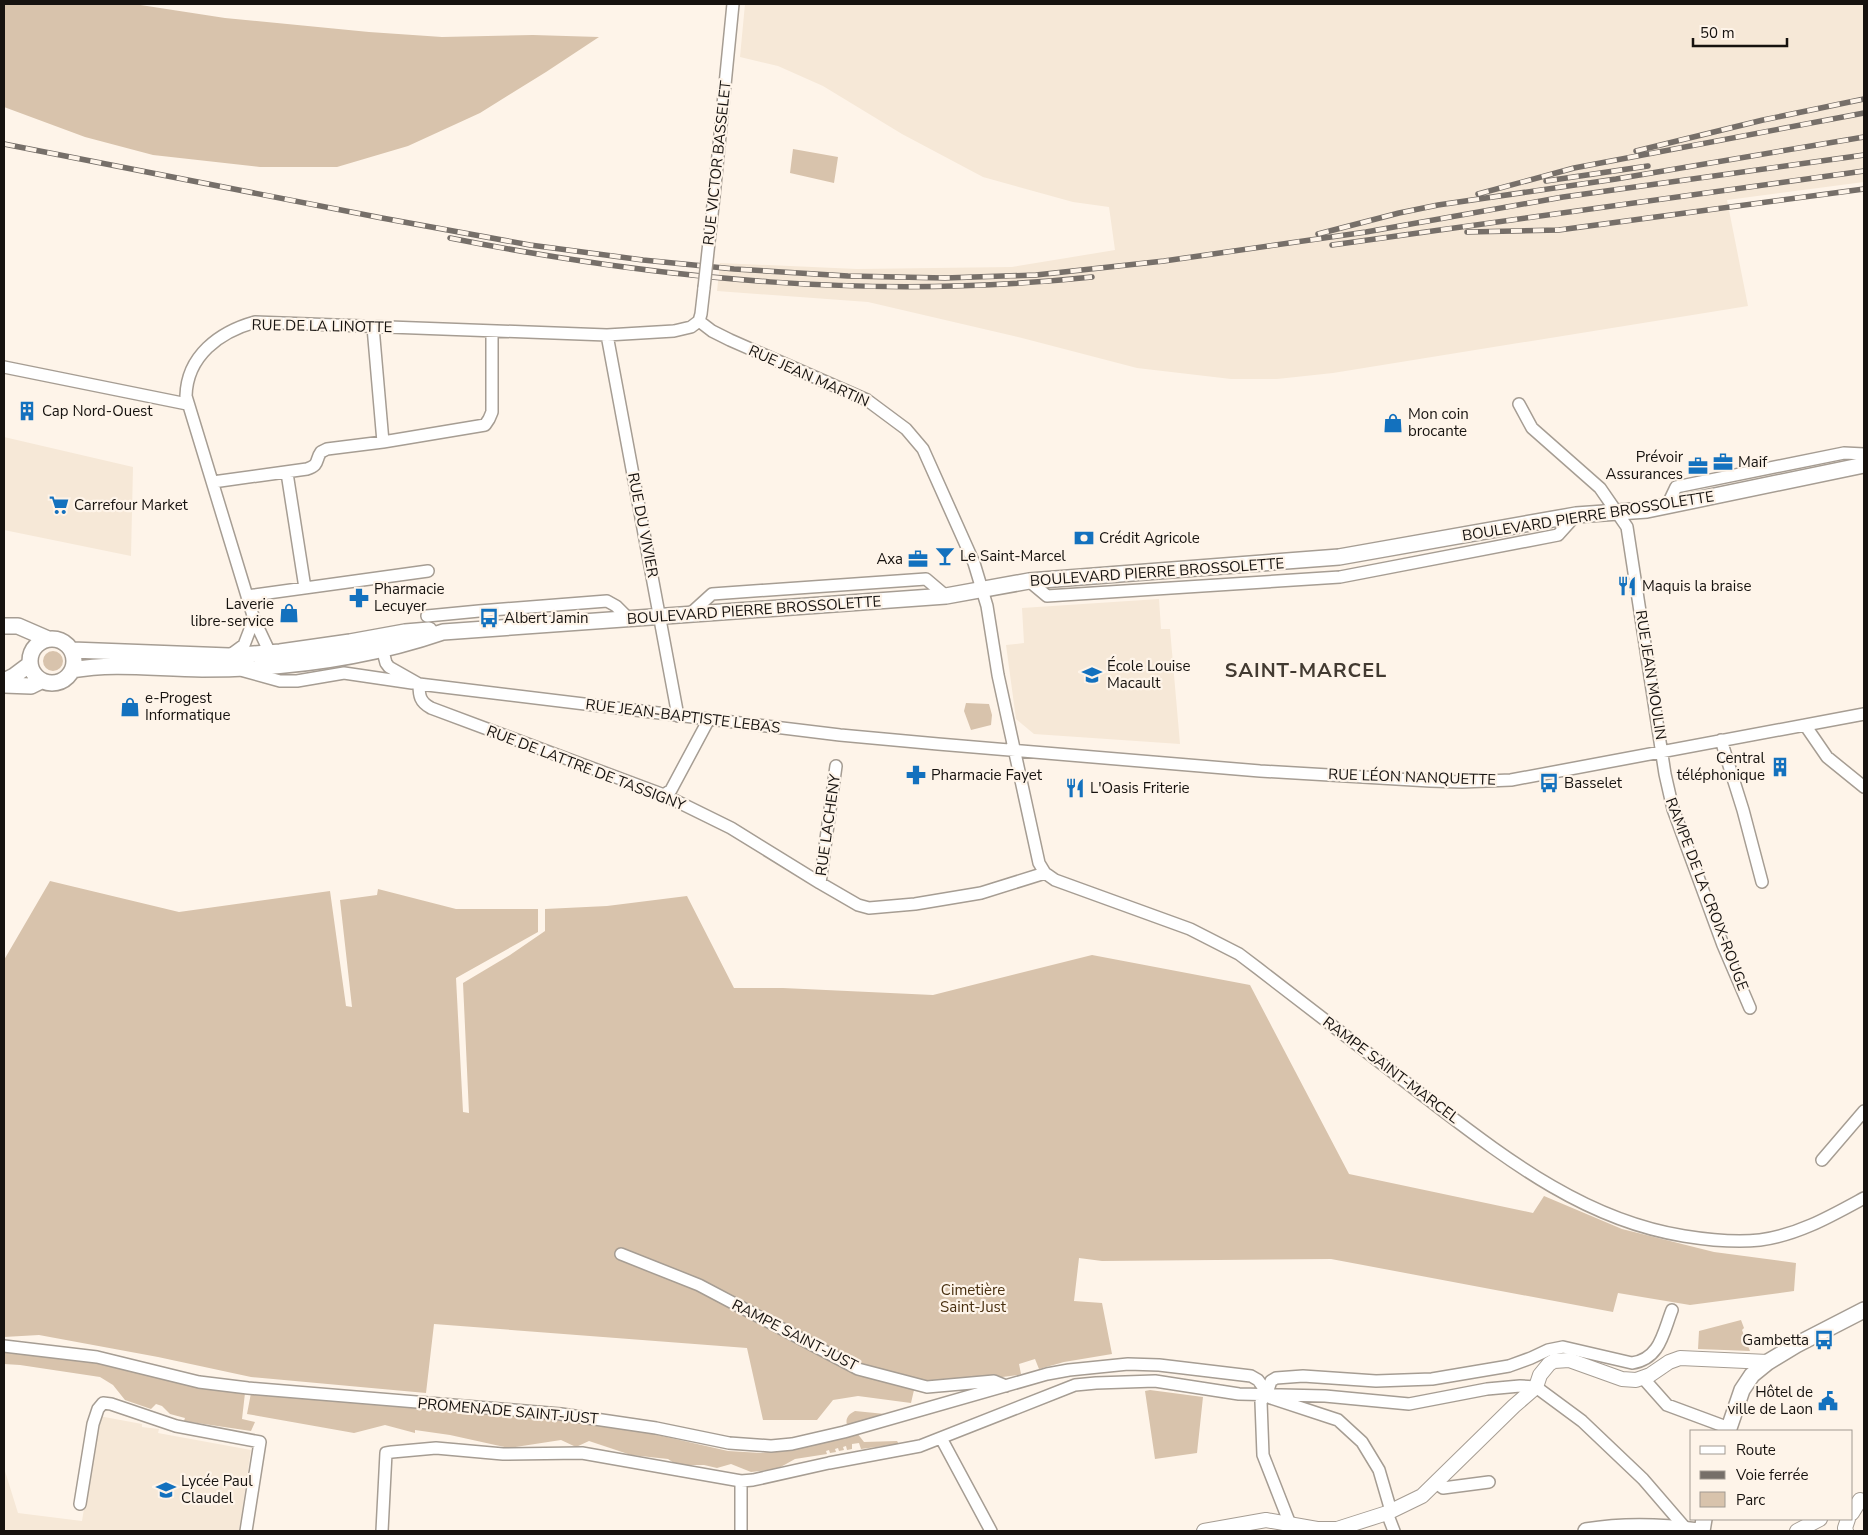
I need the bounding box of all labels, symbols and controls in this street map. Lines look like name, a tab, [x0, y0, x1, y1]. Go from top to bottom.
scale bar	[1693, 15, 1787, 47]
text: 50 m	[1700, 23, 1735, 43]
street label: RUE VICTOR BASSELET	[698, 80, 736, 246]
street label: RUE DE LA LINOTTE	[251, 315, 393, 337]
street label: RUE JEAN MARTIN	[745, 340, 873, 412]
building icon: Cap Nord-Ouest	[16, 400, 38, 422]
place label: Cap Nord-Ouest	[42, 401, 153, 421]
place label: Mon coin brocante	[1408, 404, 1469, 441]
shop icon: Mon coin brocante	[1382, 412, 1404, 434]
place label: Prévoir Assurances	[1606, 447, 1684, 484]
office icon: Maif	[1712, 451, 1734, 473]
place label: Maif	[1738, 452, 1768, 472]
office icon: Prévoir Assurances	[1687, 455, 1709, 477]
street label: RUE DU VIVIER	[623, 471, 663, 579]
street label: BOULEVARD PIERRE BROSSOLETTE	[1461, 486, 1715, 546]
supermarket icon: Carrefour Market	[48, 494, 70, 516]
place label: Carrefour Market	[74, 495, 189, 515]
bank icon: Crédit Agricole	[1073, 527, 1095, 549]
place label: Crédit Agricole	[1099, 528, 1200, 548]
bar icon: Le Saint-Marcel	[934, 545, 956, 567]
place label: Le Saint-Marcel	[960, 546, 1066, 566]
office icon: Axa	[907, 548, 929, 570]
place label: Axa	[877, 549, 903, 569]
street label: BOULEVARD PIERRE BROSSOLETTE	[1029, 553, 1285, 591]
restaurant icon: Maquis la braise	[1616, 575, 1638, 597]
place label: Maquis la braise	[1642, 576, 1751, 596]
place label: Pharmacie Lecuyer	[374, 579, 445, 616]
pharmacy icon: Pharmacie Lecuyer	[348, 587, 370, 609]
street label: BOULEVARD PIERRE BROSSOLETTE	[626, 591, 882, 629]
place label: Laverie libre-service	[191, 594, 274, 631]
shop icon: Laverie libre-service	[278, 602, 300, 624]
bus stop icon: Albert Jamin	[478, 607, 500, 629]
place label: Albert Jamin	[504, 608, 589, 628]
street label: RUE JEAN MOULIN	[1631, 609, 1671, 741]
place label: École Louise Macault	[1107, 656, 1191, 693]
district label: SAINT-MARCEL	[1225, 657, 1387, 684]
school or university icon: École Louise Macault	[1081, 664, 1103, 686]
place label: e-Progest Informatique	[145, 688, 231, 725]
street label: RUE JEAN-BAPTISTE LEBAS	[585, 694, 781, 738]
shop icon: e-Progest Informatique	[119, 696, 141, 718]
street label: RUE DE LATTRE DE TASSIGNY	[484, 721, 689, 816]
place label: Central téléphonique	[1677, 748, 1766, 785]
building icon: Central téléphonique	[1769, 756, 1791, 778]
pharmacy icon: Pharmacie Fayet	[905, 764, 927, 786]
street label: RUE LÉON NANQUETTE	[1328, 764, 1496, 790]
place label: Pharmacie Fayet	[931, 765, 1043, 785]
street label: RUE LACHENY	[811, 772, 845, 877]
bus stop icon: Basselet	[1538, 772, 1560, 794]
place label: Basselet	[1564, 773, 1623, 793]
restaurant icon: L'Oasis Friterie	[1064, 777, 1086, 799]
place label: L'Oasis Friterie	[1090, 778, 1190, 798]
street label: RAMPE DE LA CROIX-ROUGE	[1661, 795, 1753, 993]
street label: RAMPE SAINT-MARCEL	[1319, 1012, 1463, 1128]
park label: Cimetière Saint-Just	[940, 1280, 1007, 1317]
street label: RAMPE SAINT-JUST	[729, 1295, 861, 1375]
bus stop icon: Gambetta	[1813, 1329, 1835, 1351]
place label: Gambetta	[1742, 1330, 1809, 1350]
place label: Hôtel de ville de Laon	[1728, 1382, 1813, 1419]
public building icon: Hôtel de ville de Laon	[1817, 1390, 1839, 1412]
street label: PROMENADE SAINT-JUST	[417, 1393, 599, 1429]
legend	[1690, 1430, 1853, 1520]
text: Route	[1736, 1440, 1776, 1460]
text: Voie ferrée	[1735, 1465, 1808, 1485]
place label: Lycée Paul Claudel	[181, 1471, 253, 1508]
school or university icon: Lycée Paul Claudel	[155, 1479, 177, 1501]
text: Parc	[1736, 1490, 1765, 1510]

